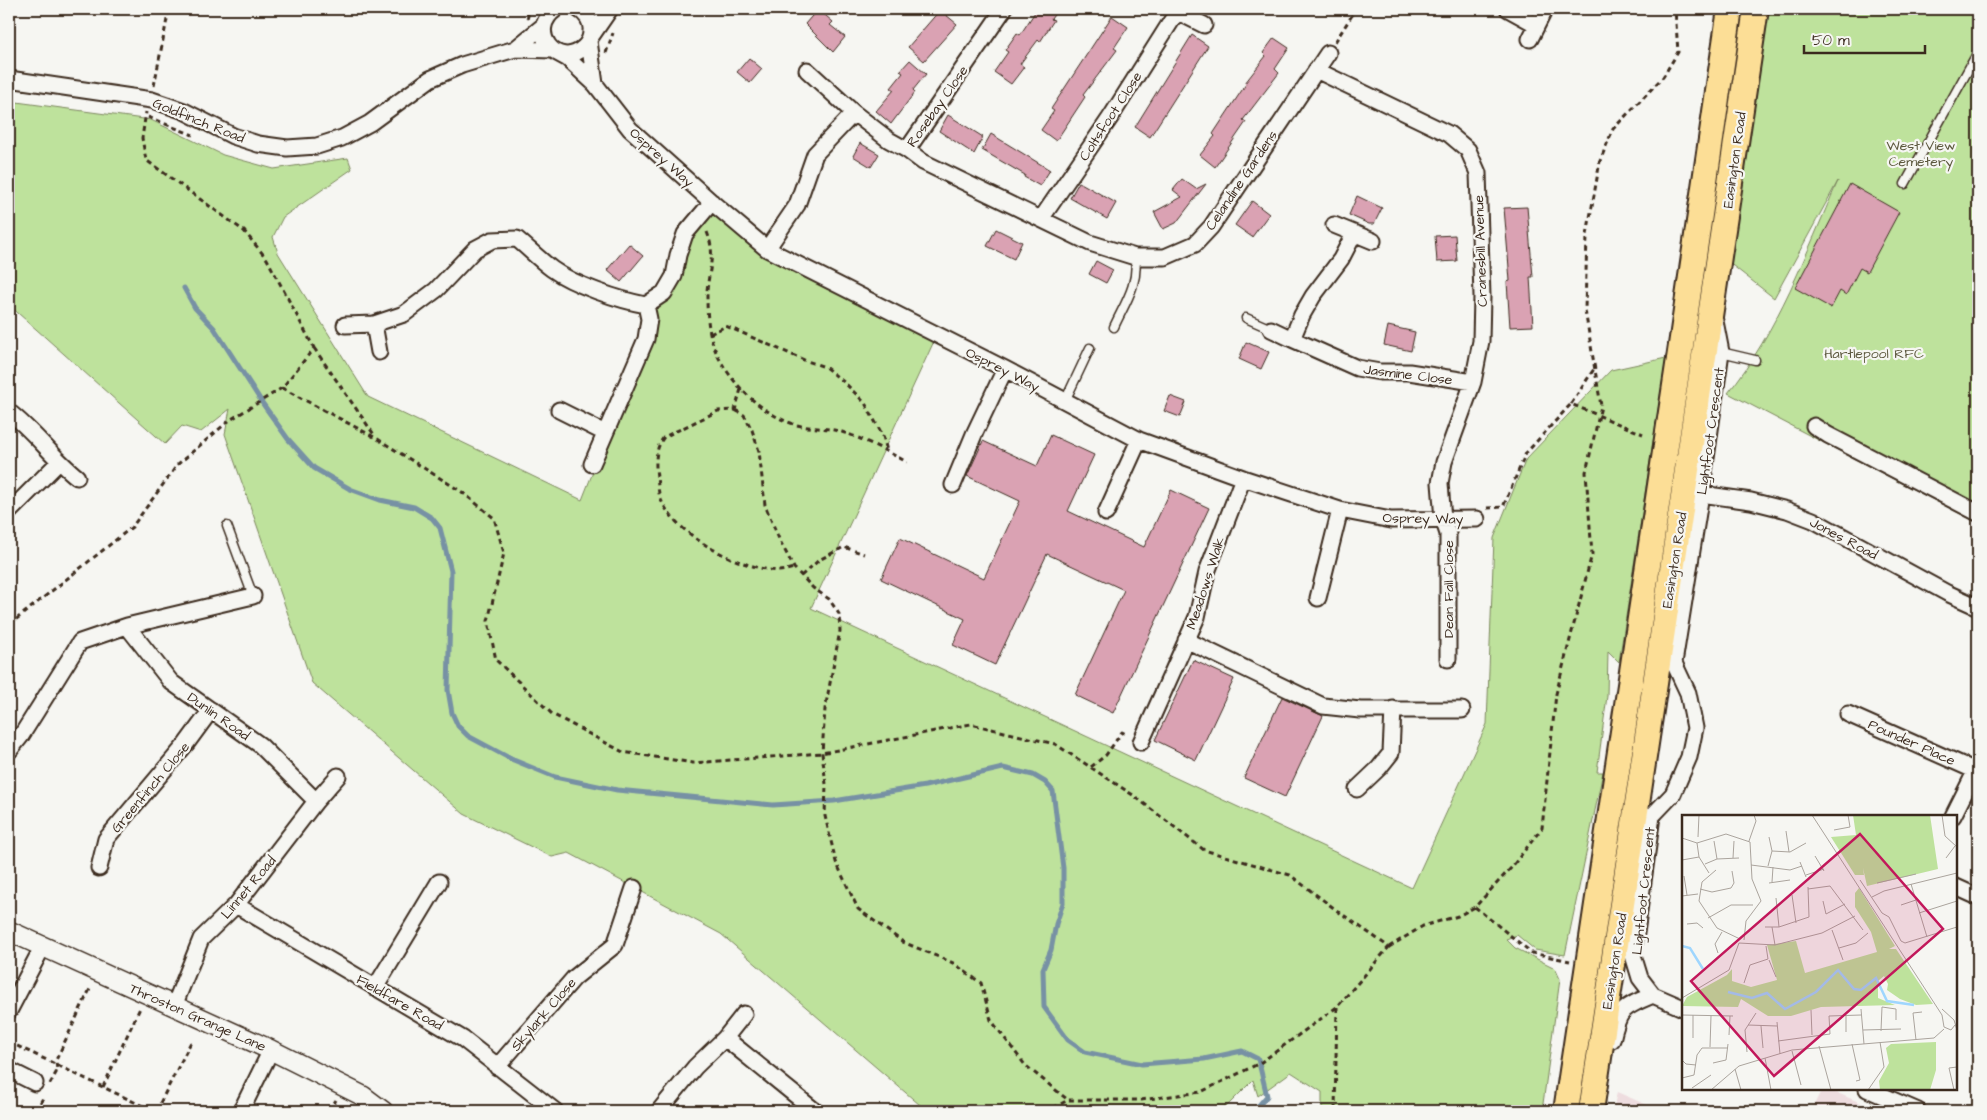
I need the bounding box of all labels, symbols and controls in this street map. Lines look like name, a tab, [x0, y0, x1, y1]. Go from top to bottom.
scale bar	[1804, 22, 1926, 54]
text: 50 m	[1812, 30, 1850, 51]
street label: Rosebay Close	[902, 61, 974, 151]
street label: Coltsfoot Close	[1075, 68, 1147, 165]
street label: Goldfinch Road	[149, 93, 248, 149]
street label: Easington Road	[1718, 111, 1752, 210]
street label: Osprey Way	[625, 123, 698, 192]
street label: Celandine Gardens	[1201, 127, 1283, 234]
park label: West View Cemetery	[1887, 136, 1955, 172]
street label: Cranesbill Avenue	[1469, 194, 1493, 307]
street label: Osprey Way	[962, 343, 1043, 397]
park label: Hartlepool RFC	[1824, 344, 1924, 364]
street label: Jasmine Close	[1362, 360, 1454, 390]
street label: Lightfoot Crescent	[1692, 366, 1730, 496]
street label: Osprey Way	[1382, 508, 1464, 530]
street label: Easington Road	[1658, 511, 1692, 610]
street label: Jones Road	[1806, 513, 1881, 565]
street label: Meadows Walk	[1182, 534, 1230, 632]
street label: Dean Fall Close	[1439, 540, 1459, 638]
street label: Dunlin Road	[183, 688, 254, 746]
street label: Pounder Place	[1865, 715, 1959, 771]
street label: Greenfinch Close	[107, 738, 195, 837]
inset map	[1682, 815, 1957, 1090]
street label: Lightfoot Crescent	[1627, 826, 1661, 956]
street label: Linnet Road	[216, 852, 281, 923]
street label: Easington Road	[1598, 912, 1632, 1011]
street label: Fieldfare Road	[352, 970, 447, 1036]
street label: Skylark Close	[506, 973, 581, 1056]
street label: Throston Grange Lane	[126, 979, 270, 1057]

